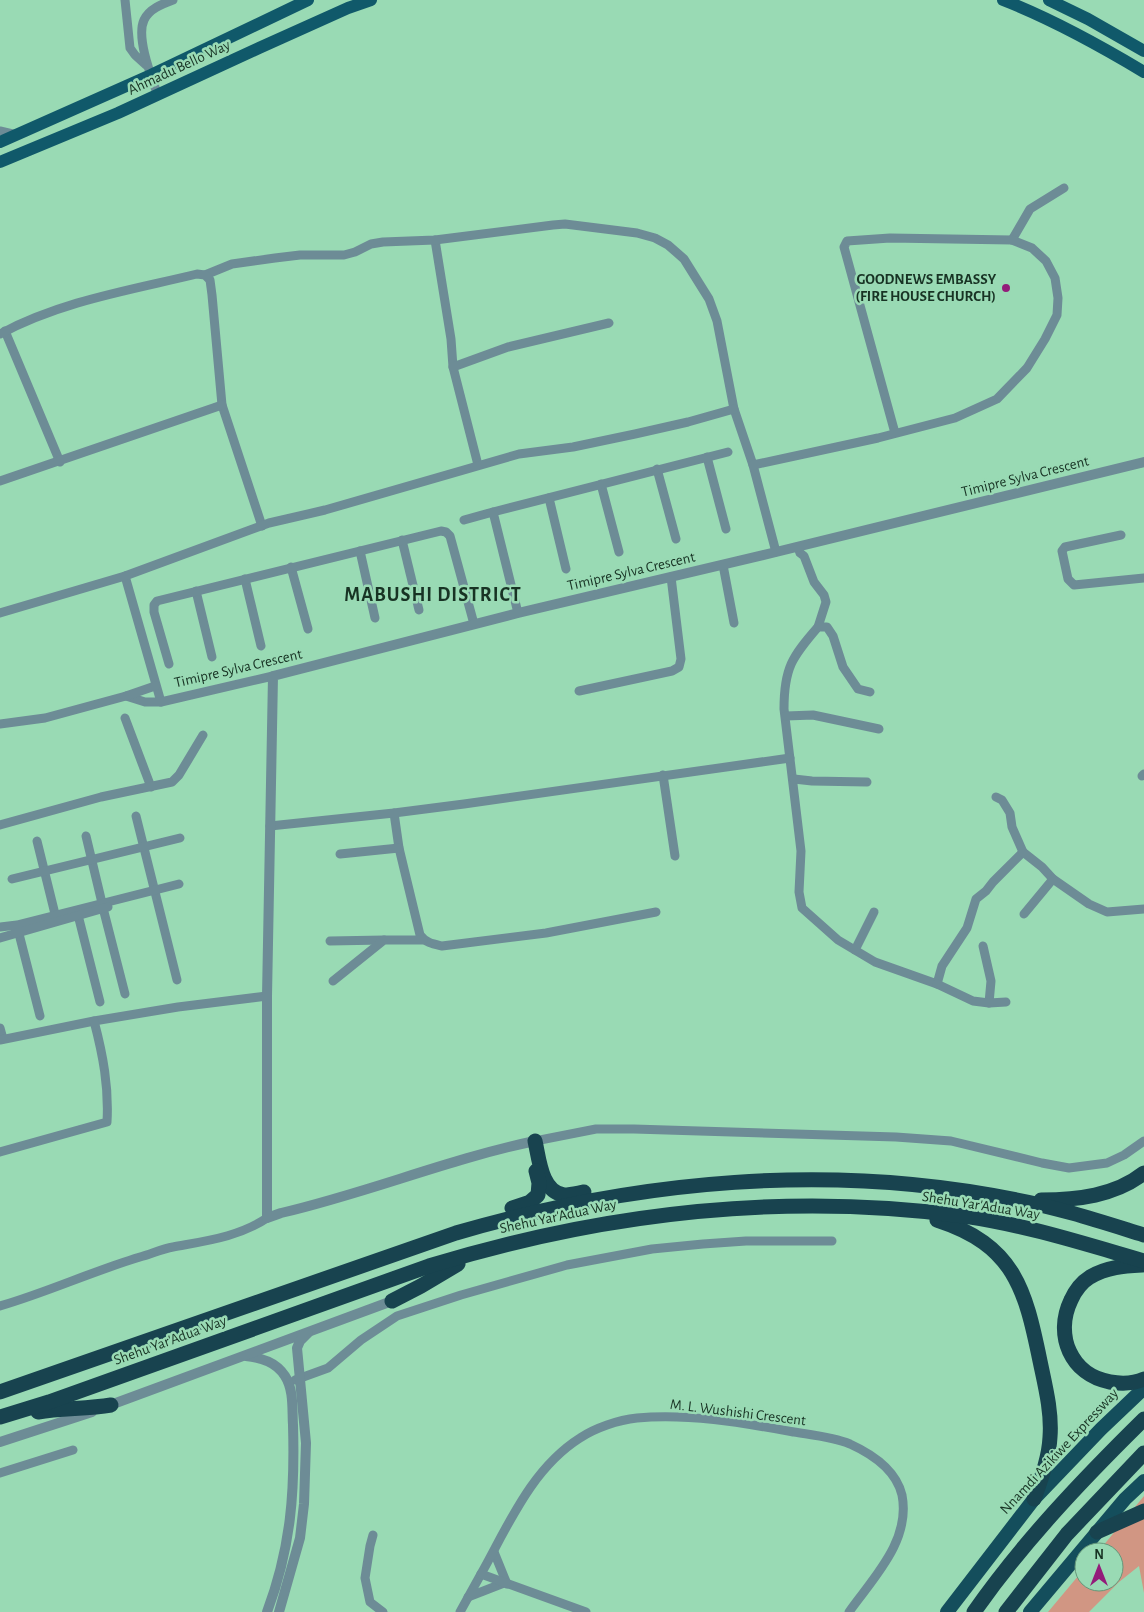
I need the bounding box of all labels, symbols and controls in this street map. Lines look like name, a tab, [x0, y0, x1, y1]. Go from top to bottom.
street label: Ahmadu Bello Way	[126, 37, 233, 98]
place label: GOODNEWS EMBASSY (FIRE HOUSE CHURCH)	[856, 272, 997, 304]
marker: GOODNEWS EMBASSY (FIRE HOUSE CHURCH)	[1000, 282, 1012, 294]
street label: Timipre Sylva Crescent	[960, 453, 1091, 500]
street label: Timipre Sylva Crescent	[566, 549, 697, 593]
district label: MABUSHI DISTRICT	[344, 585, 522, 605]
street label: Timipre Sylva Crescent	[173, 646, 304, 690]
street label: Shehu Yar'Adua Way	[921, 1189, 1041, 1222]
street label: Shehu Yar'Adua Way	[498, 1197, 618, 1236]
street label: Shehu Yar'Adua Way	[112, 1313, 229, 1368]
street label: Nnamdi Azikiwe Expressway	[997, 1385, 1122, 1517]
street label: M. L. Wushishi Crescent	[669, 1397, 807, 1428]
north arrow	[1074, 1542, 1124, 1592]
text: N	[1094, 1548, 1104, 1562]

